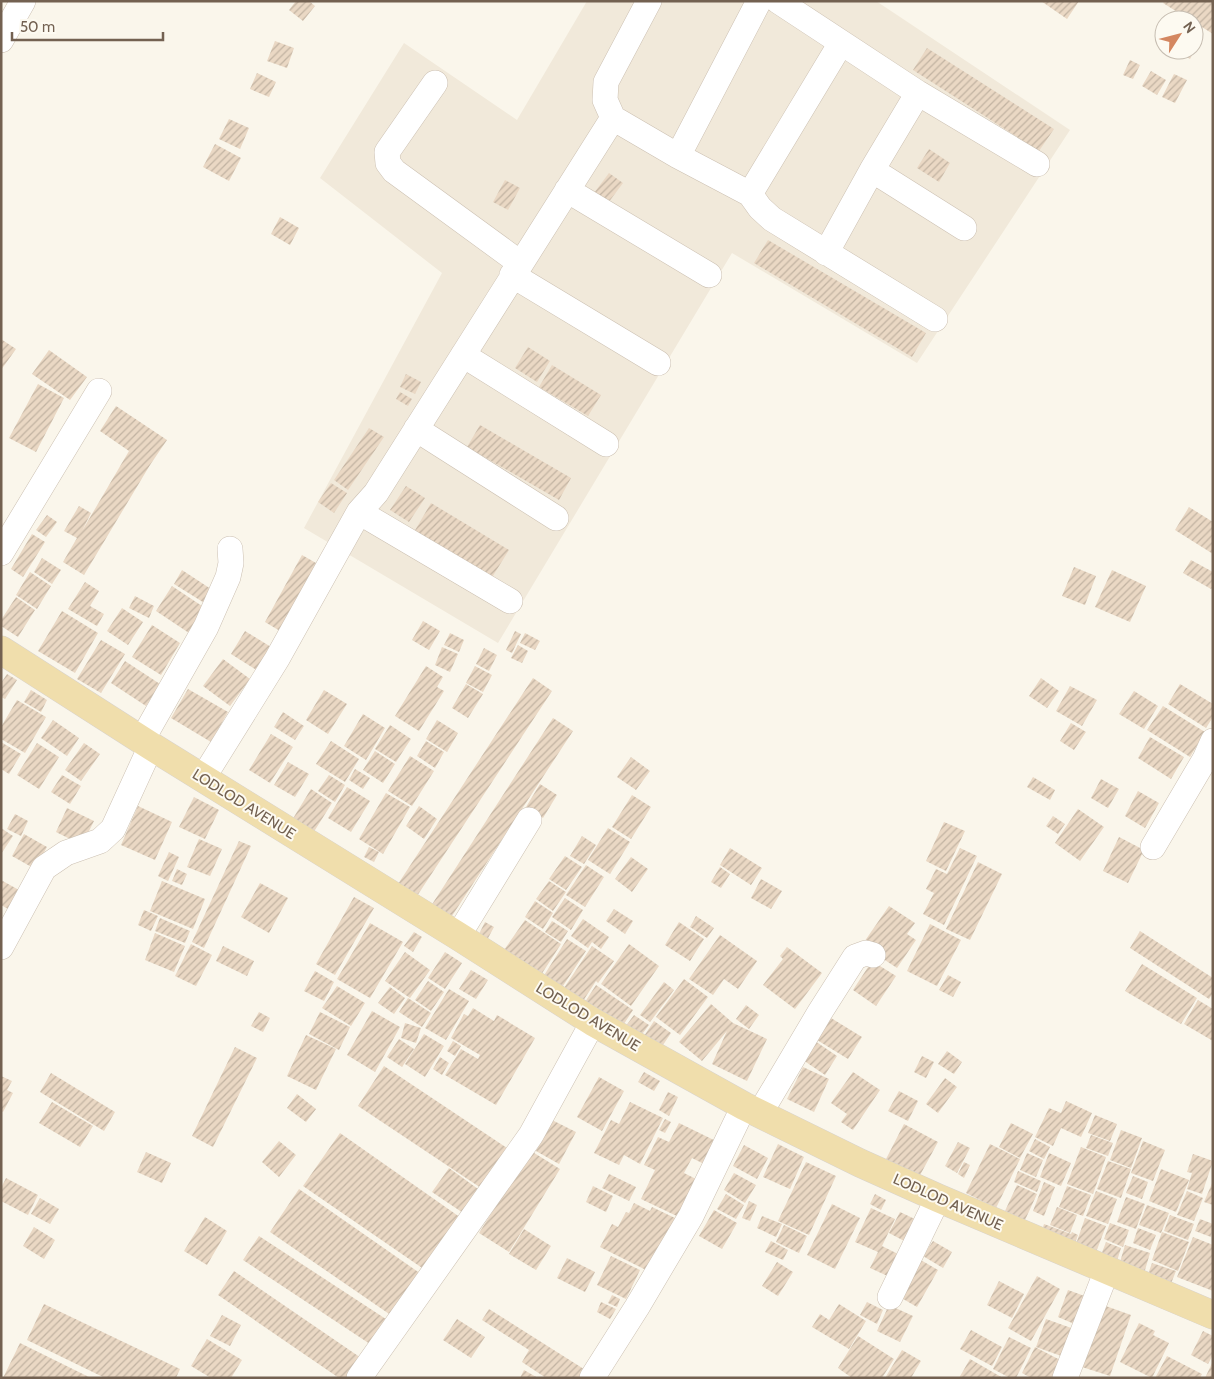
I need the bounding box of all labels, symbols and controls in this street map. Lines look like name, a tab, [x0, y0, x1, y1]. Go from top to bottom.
scale bar	[12, 10, 164, 42]
north arrow	[1154, 10, 1204, 60]
text: 50 m	[20, 18, 55, 36]
text: N	[1179, 18, 1200, 37]
street label: LODLOD AVENUE	[189, 765, 299, 843]
street label: LODLOD AVENUE	[533, 979, 643, 1055]
street label: LODLOD AVENUE	[890, 1170, 1006, 1234]

